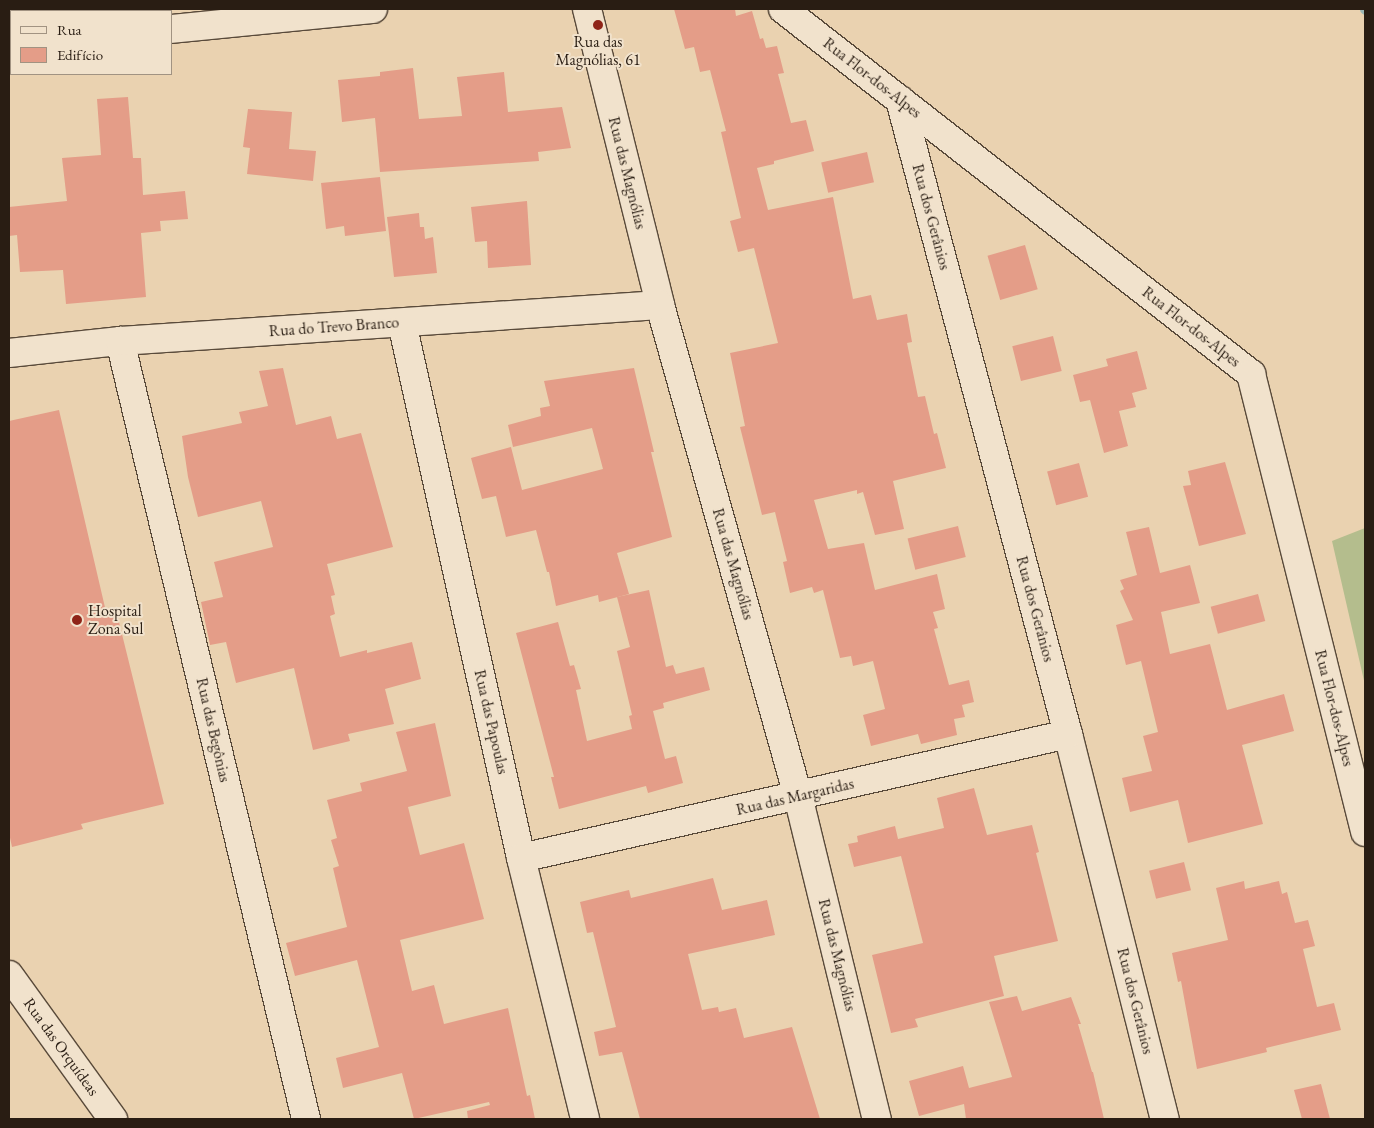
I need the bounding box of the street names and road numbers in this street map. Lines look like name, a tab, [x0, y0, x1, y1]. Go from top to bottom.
street label: Rua Flor-dos-Alpes	[819, 34, 925, 122]
street label: Rua das Magnólias	[604, 115, 650, 231]
street label: Rua dos Gerânios	[908, 162, 954, 272]
street label: Rua Flor-dos-Alpes	[1138, 283, 1244, 371]
street label: Rua do Trevo Branco	[268, 313, 400, 341]
street label: Rua das Magnólias	[708, 506, 758, 622]
street label: Rua dos Gerânios	[1012, 554, 1058, 664]
street label: Rua Flor-dos-Alpes	[1310, 648, 1358, 768]
street label: Rua das Papoulas	[470, 668, 512, 776]
street label: Rua das Begônias	[192, 676, 234, 784]
street label: Rua das Margaridas	[734, 774, 856, 820]
street label: Rua das Magnólias	[814, 897, 860, 1013]
street label: Rua dos Gerânios	[1113, 946, 1157, 1056]
street label: Rua das Orquídeas	[19, 994, 103, 1100]

